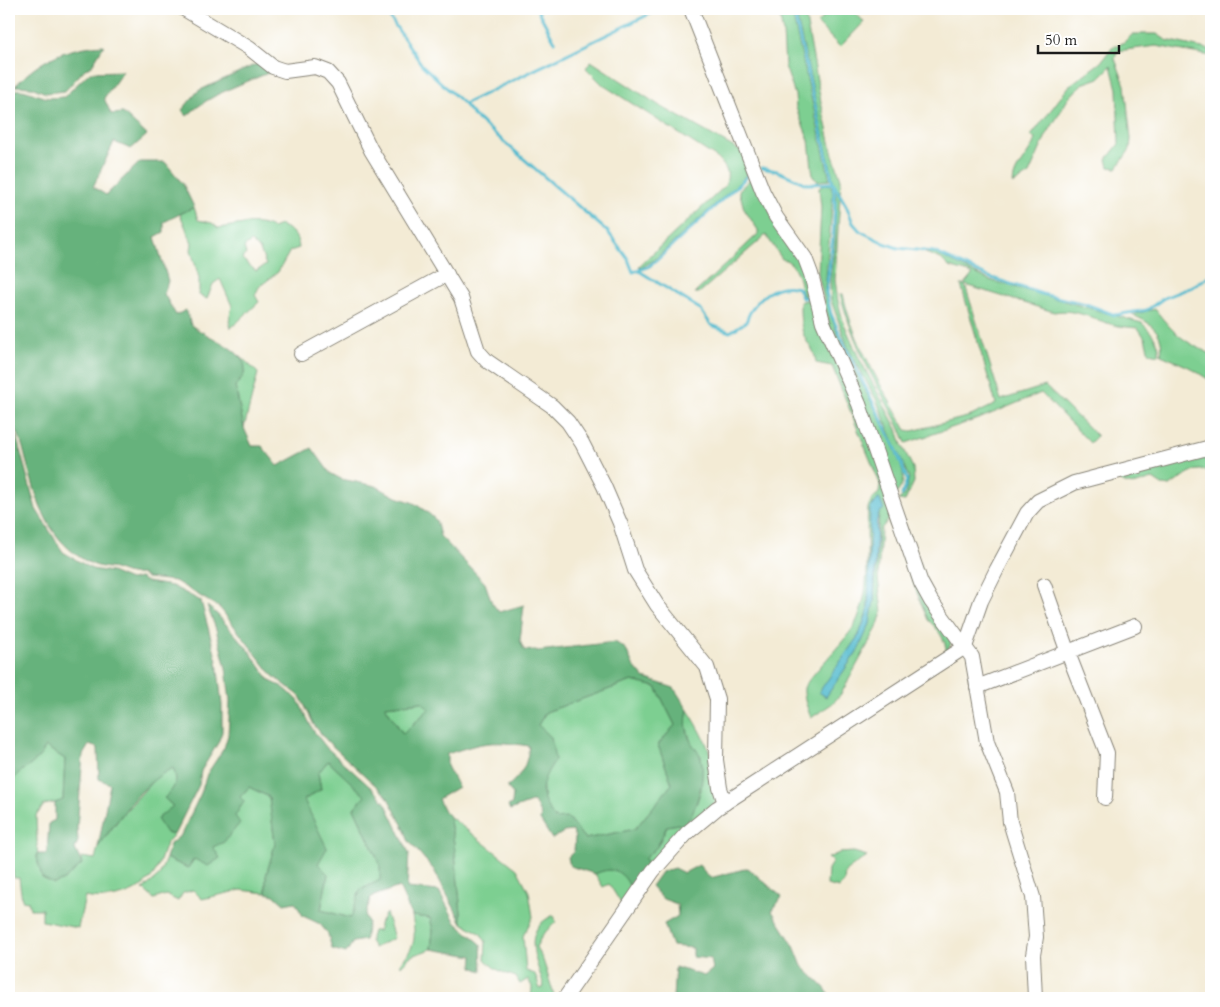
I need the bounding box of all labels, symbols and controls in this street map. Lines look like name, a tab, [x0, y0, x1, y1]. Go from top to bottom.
scale bar	[1038, 22, 1119, 54]
text: 50 m	[1045, 30, 1077, 50]

